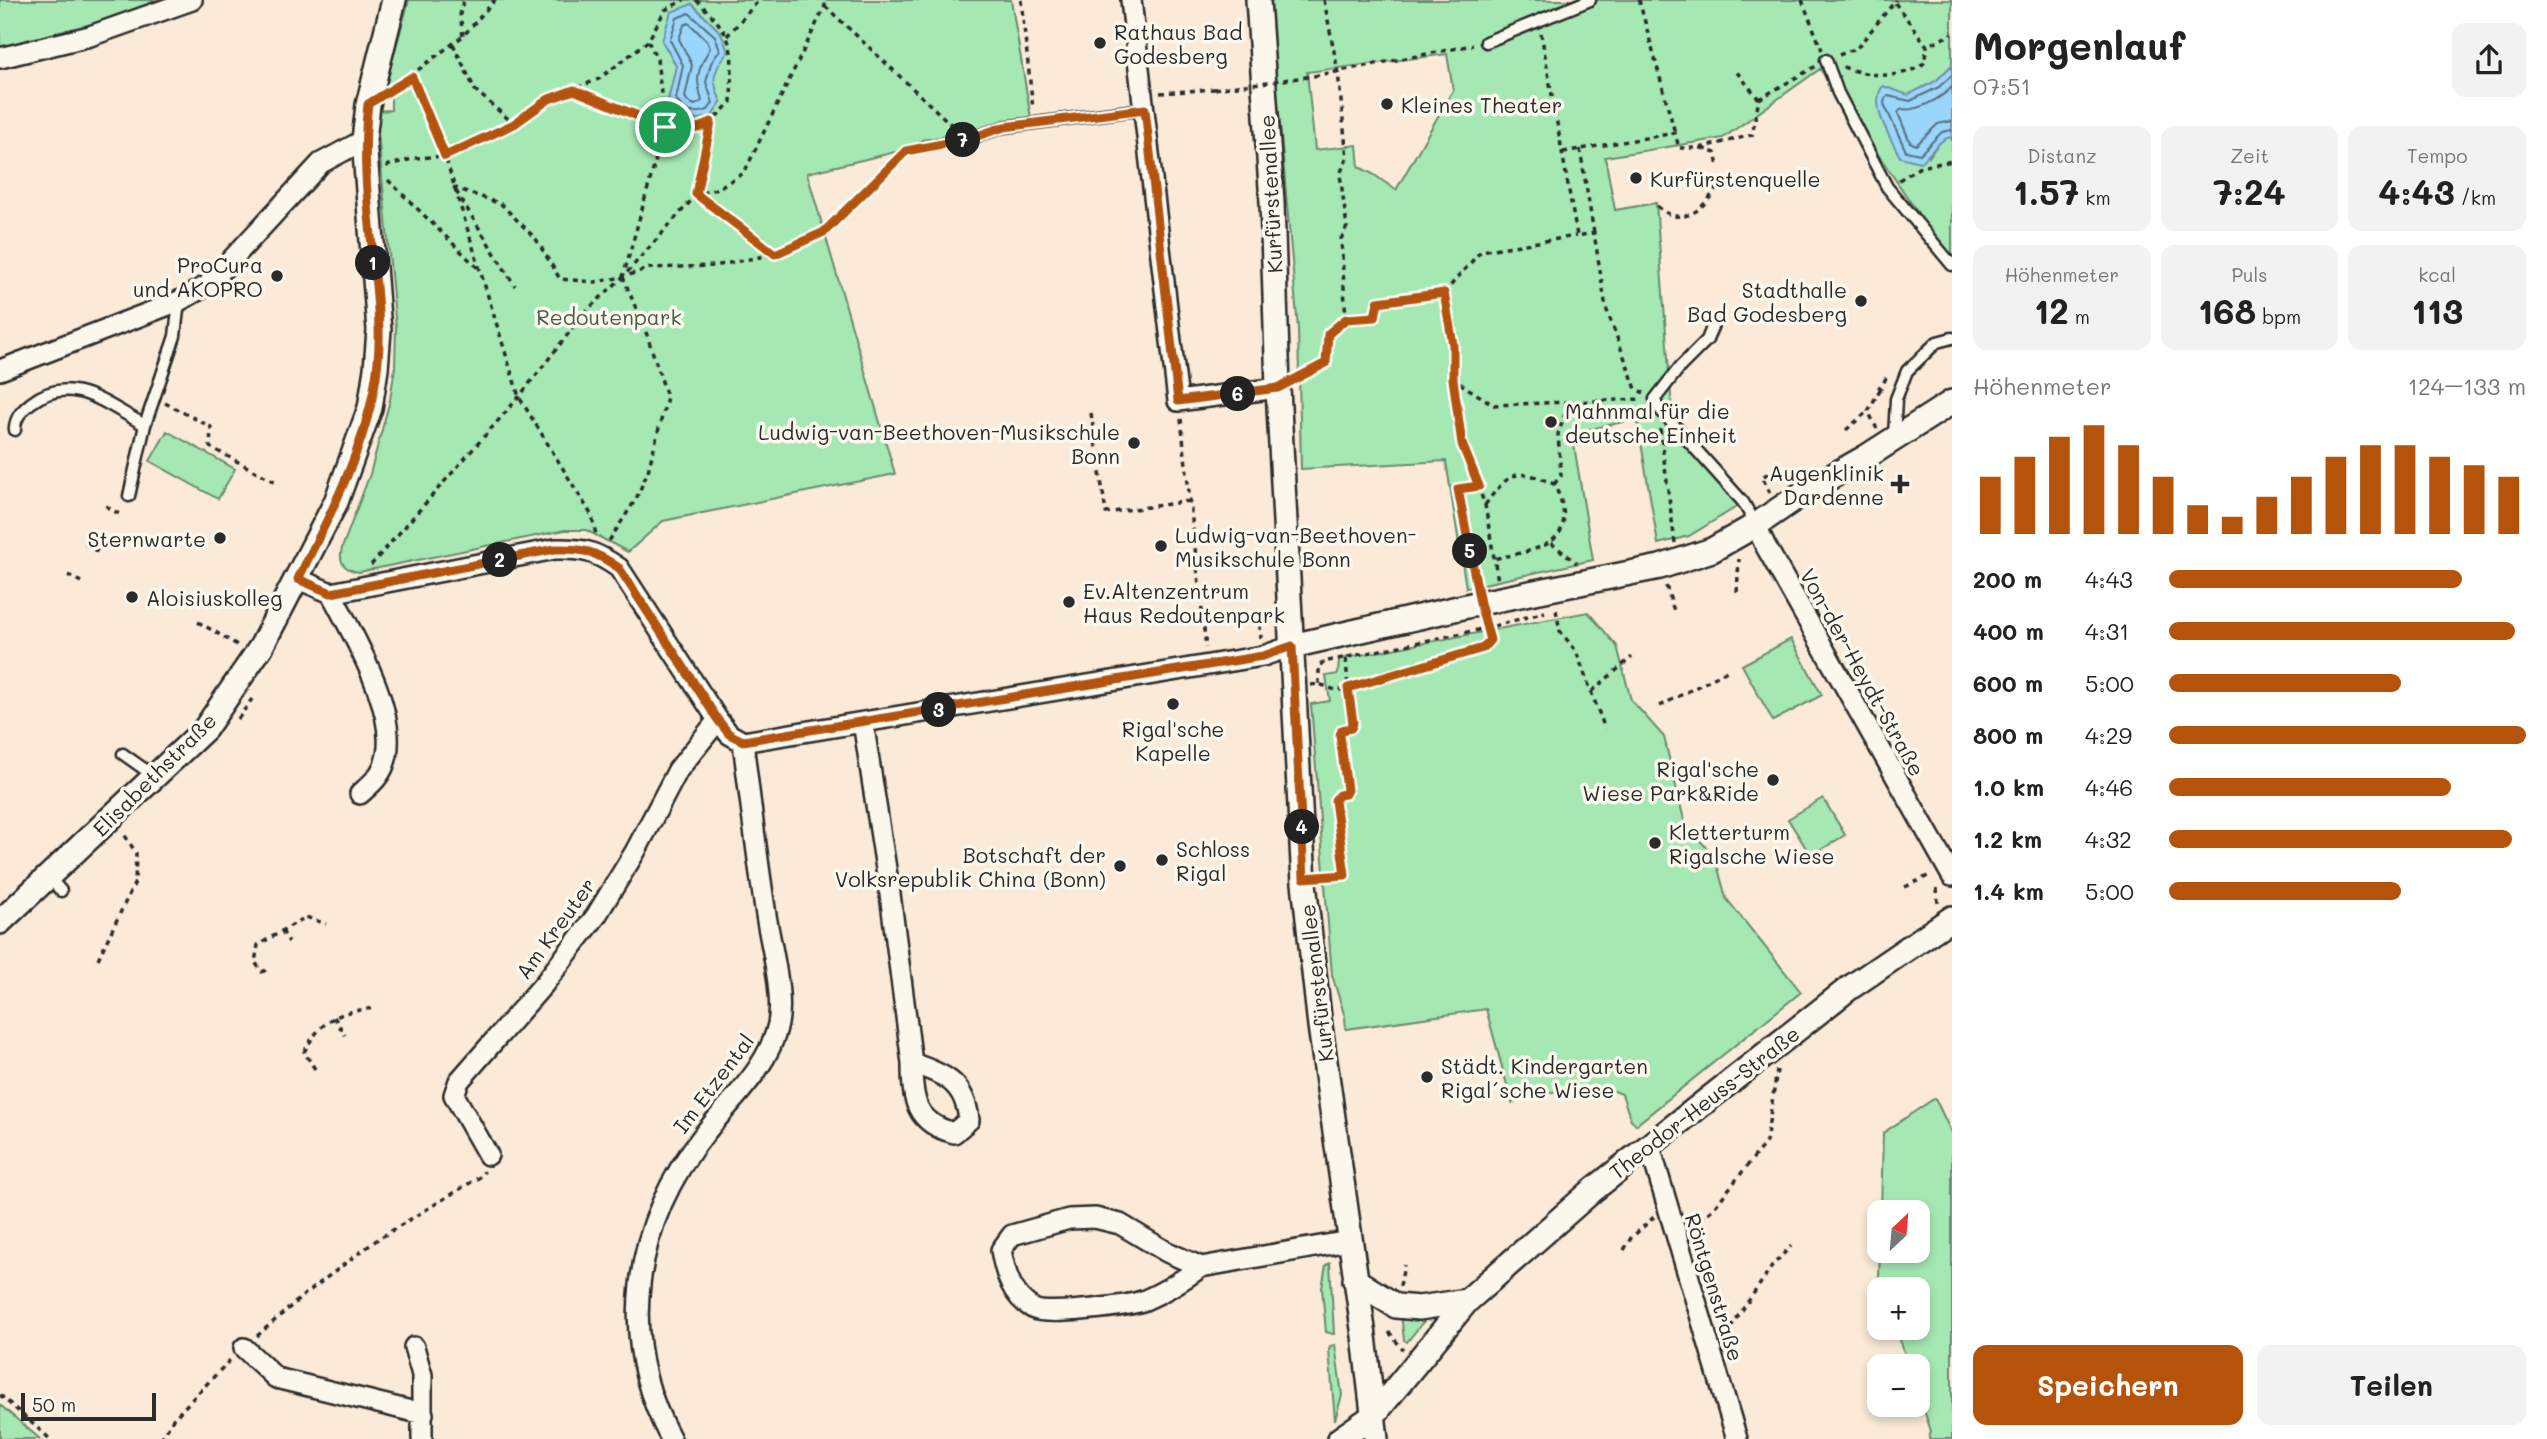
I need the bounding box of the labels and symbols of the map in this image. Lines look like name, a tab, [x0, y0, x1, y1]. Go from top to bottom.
place label: Rathaus Bad Godesberg	[1114, 18, 1243, 69]
marker: Rathaus Bad Godesberg	[1092, 35, 1108, 51]
place label: Kleines Theater	[1401, 91, 1562, 118]
marker: Kleines Theater	[1379, 96, 1395, 112]
pin	[635, 97, 695, 157]
street label: Kurfürstenallee	[1252, 114, 1288, 274]
pin: 7	[946, 122, 981, 158]
place label: Kurfürstenquelle	[1650, 165, 1821, 192]
marker: Kurfürstenquelle	[1628, 170, 1644, 186]
pin: 1	[356, 246, 390, 280]
place label: ProCura und AKOPRO	[133, 251, 263, 302]
marker: ProCura und AKOPRO	[269, 268, 285, 284]
place label: Stadthalle Bad Godesberg	[1687, 276, 1847, 327]
marker: Stadthalle Bad Godesberg	[1853, 293, 1869, 309]
park label: Redoutenpark	[536, 303, 682, 330]
pin: 6	[1220, 376, 1256, 412]
place label: Mahnmal für die deutsche Einheit	[1565, 397, 1737, 448]
marker: Mahnmal für die deutsche Einheit	[1543, 414, 1559, 430]
place label: Ludwig-van-Beethoven-Musikschule Bonn	[758, 418, 1120, 469]
marker: Ludwig-van-Beethoven-Musikschule Bonn	[1126, 435, 1142, 451]
place label: Augenklinik Dardenne	[1769, 459, 1884, 510]
marker: Augenklinik Dardenne	[1890, 474, 1910, 494]
place label: Ludwig-van-Beethoven- Musikschule Bonn	[1175, 521, 1417, 572]
place label: Sternwarte	[88, 525, 206, 552]
marker: Sternwarte	[212, 530, 228, 546]
pin: 5	[1452, 534, 1488, 568]
marker: Ludwig-van-Beethoven- Musikschule Bonn	[1153, 538, 1169, 554]
pin: 2	[482, 542, 518, 578]
street label: Von-der-Heydt-Straße	[1795, 563, 1931, 781]
place label: Ev.Altenzentrum Haus Redoutenpark	[1083, 577, 1285, 628]
place label: Aloisiuskolleg	[146, 584, 282, 611]
marker: Aloisiuskolleg	[124, 589, 140, 605]
marker: Ev.Altenzentrum Haus Redoutenpark	[1061, 594, 1077, 610]
pin: 3	[922, 692, 956, 728]
marker: Rigal'sche Kapelle	[1165, 696, 1181, 712]
street label: Elisabethstraße	[87, 707, 221, 841]
place label: Rigal'sche Kapelle	[1122, 715, 1224, 766]
place label: Rigal'sche Wiese Park&Ride	[1582, 755, 1759, 806]
marker: Rigal'sche Wiese Park&Ride	[1765, 772, 1781, 788]
pin: 4	[1284, 810, 1320, 844]
place label: Kletterturm Rigalsche Wiese	[1669, 818, 1835, 869]
place label: Schloss Rigal	[1176, 835, 1250, 886]
marker: Kletterturm Rigalsche Wiese	[1647, 835, 1663, 851]
place label: Botschaft der Volksrepublik China (Bonn)	[835, 841, 1106, 892]
marker: Schloss Rigal	[1154, 852, 1170, 868]
marker: Botschaft der Volksrepublik China (Bonn)	[1112, 858, 1128, 874]
street label: Am Kreuter	[509, 872, 601, 984]
street label: Kurfürstenallee	[1293, 903, 1339, 1063]
street label: Theodor-Heuss-Straße	[1604, 1019, 1804, 1185]
street label: Im Etzental	[667, 1028, 759, 1138]
place label: Städt. Kindergarten Rigal´sche Wiese	[1441, 1052, 1648, 1103]
marker: Städt. Kindergarten Rigal´sche Wiese	[1419, 1069, 1435, 1085]
north arrow	[1867, 1200, 1930, 1264]
street label: Röntgenstraße	[1680, 1210, 1750, 1364]
scale bar	[21, 1390, 156, 1422]

